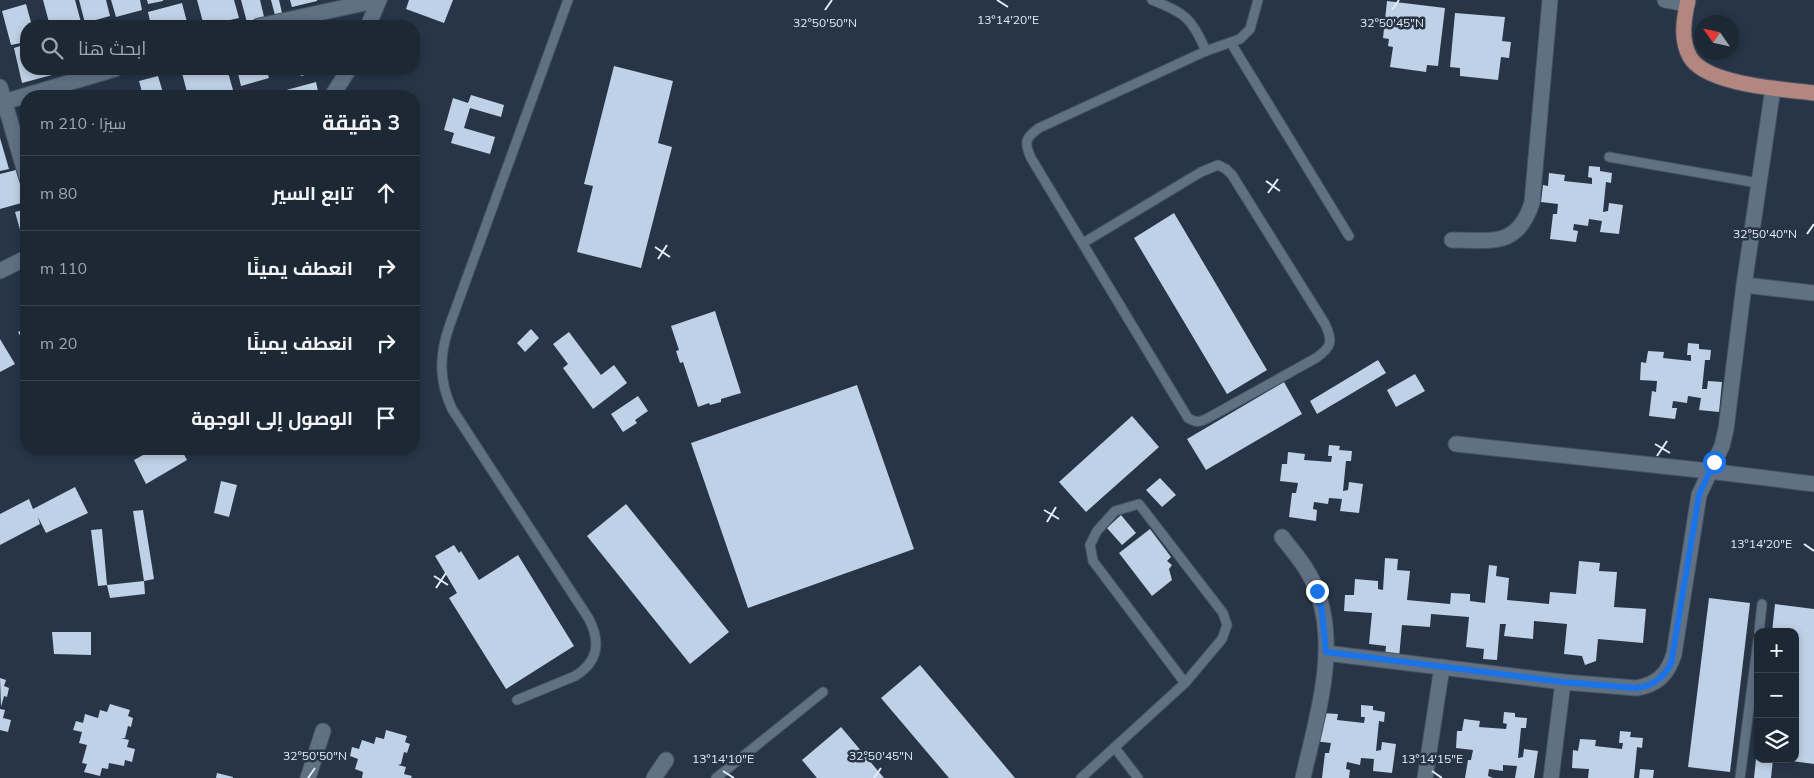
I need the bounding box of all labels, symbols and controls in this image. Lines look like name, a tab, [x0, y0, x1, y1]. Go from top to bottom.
text: 13°14'20"E	[977, 12, 1039, 27]
text: 32°50'50"N	[793, 15, 857, 30]
text: 32°50'45"N	[1360, 15, 1424, 30]
north arrow	[1694, 15, 1739, 60]
search box	[20, 20, 420, 75]
icon: search	[38, 34, 66, 62]
text: ابحث هنا	[78, 36, 146, 60]
text: 3 دقيقة	[322, 109, 400, 135]
text: سيرًا · 210 m	[40, 113, 126, 133]
icon: ahead	[372, 179, 400, 207]
text: تابع السير	[272, 181, 353, 205]
text: 80 m	[40, 183, 77, 203]
text: 32°50'40"N	[1733, 226, 1797, 241]
icon: right	[372, 254, 400, 282]
text: انعطف يمينًا	[247, 256, 353, 280]
text: 110 m	[40, 258, 87, 278]
icon: right	[372, 329, 400, 357]
text: انعطف يمينًا	[247, 331, 353, 355]
text: 20 m	[40, 333, 77, 353]
icon: arrive	[372, 404, 400, 432]
text: الوصول إلى الوجهة	[191, 406, 353, 430]
route start	[1703, 451, 1726, 474]
text: 13°14'20"E	[1730, 536, 1792, 551]
route end	[1306, 580, 1329, 603]
map controls	[1754, 628, 1799, 763]
button: +	[1754, 628, 1799, 673]
button: −	[1754, 673, 1799, 718]
button: layers	[1754, 718, 1799, 763]
text: 32°50'50"N	[283, 748, 347, 763]
text: 32°50'45"N	[849, 748, 913, 763]
text: 13°14'10"E	[692, 751, 754, 766]
text: 13°14'15"E	[1401, 751, 1463, 766]

